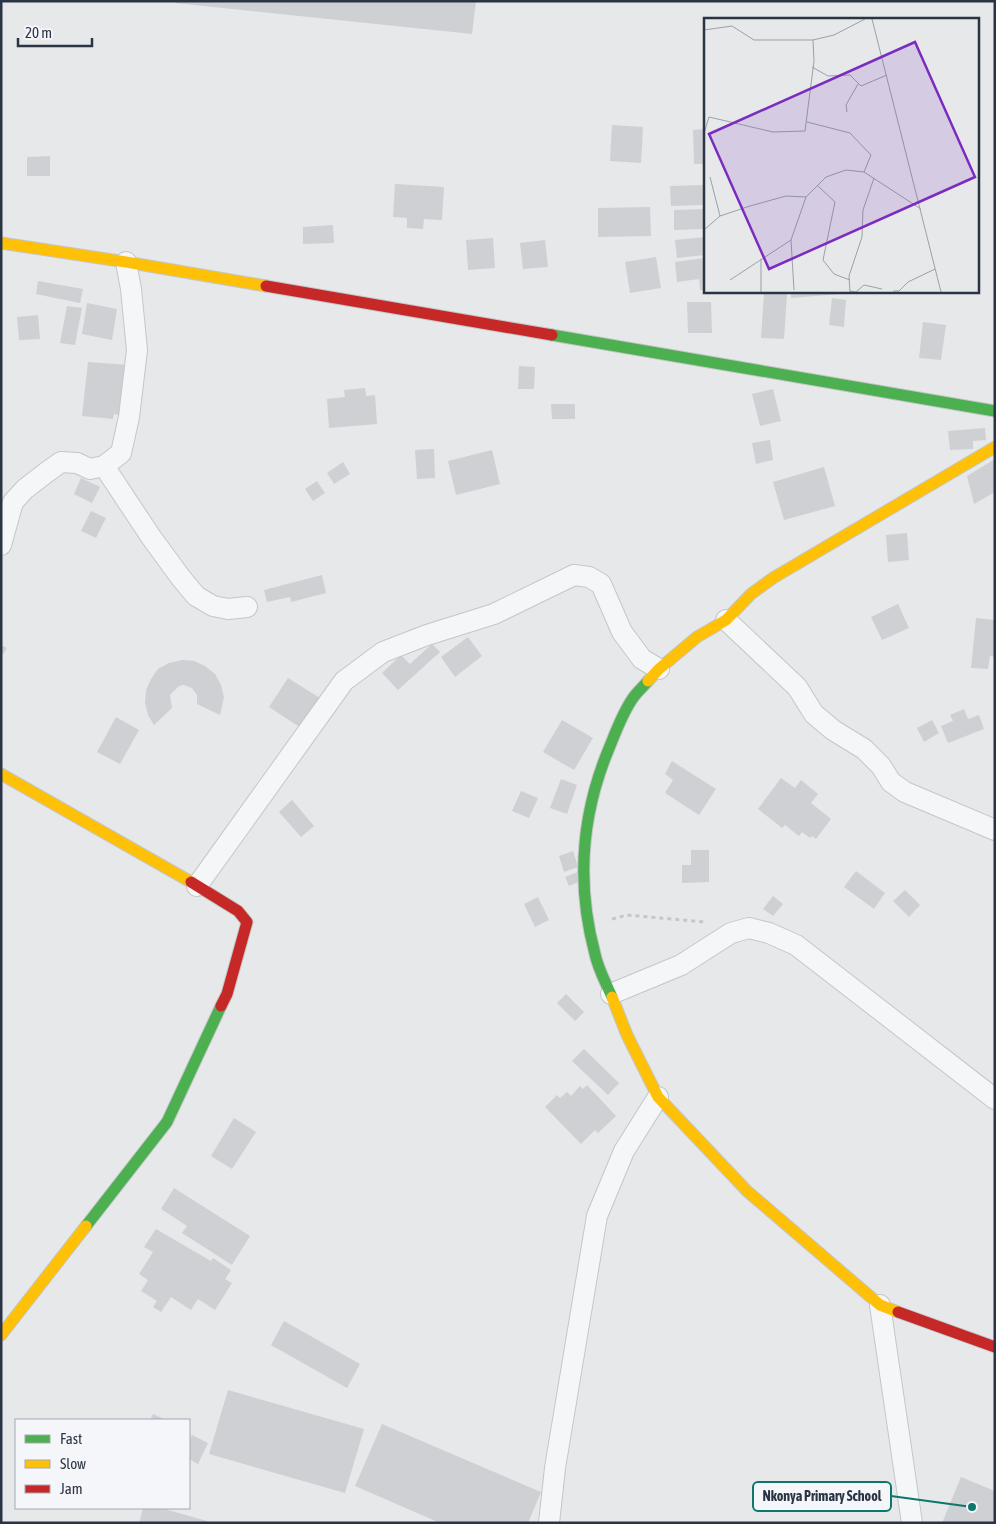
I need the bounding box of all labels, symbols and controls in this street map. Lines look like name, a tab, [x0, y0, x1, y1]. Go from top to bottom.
scale bar	[18, 15, 91, 47]
inset map	[704, 18, 978, 292]
text: 20 m	[25, 24, 52, 41]
legend	[15, 1419, 190, 1509]
text: Fast	[60, 1430, 82, 1447]
text: Slow	[60, 1455, 86, 1472]
text: Jam	[60, 1480, 83, 1497]
callout: Nkonya Primary School	[753, 1482, 891, 1511]
text: Nkonya Primary School	[763, 1488, 882, 1504]

